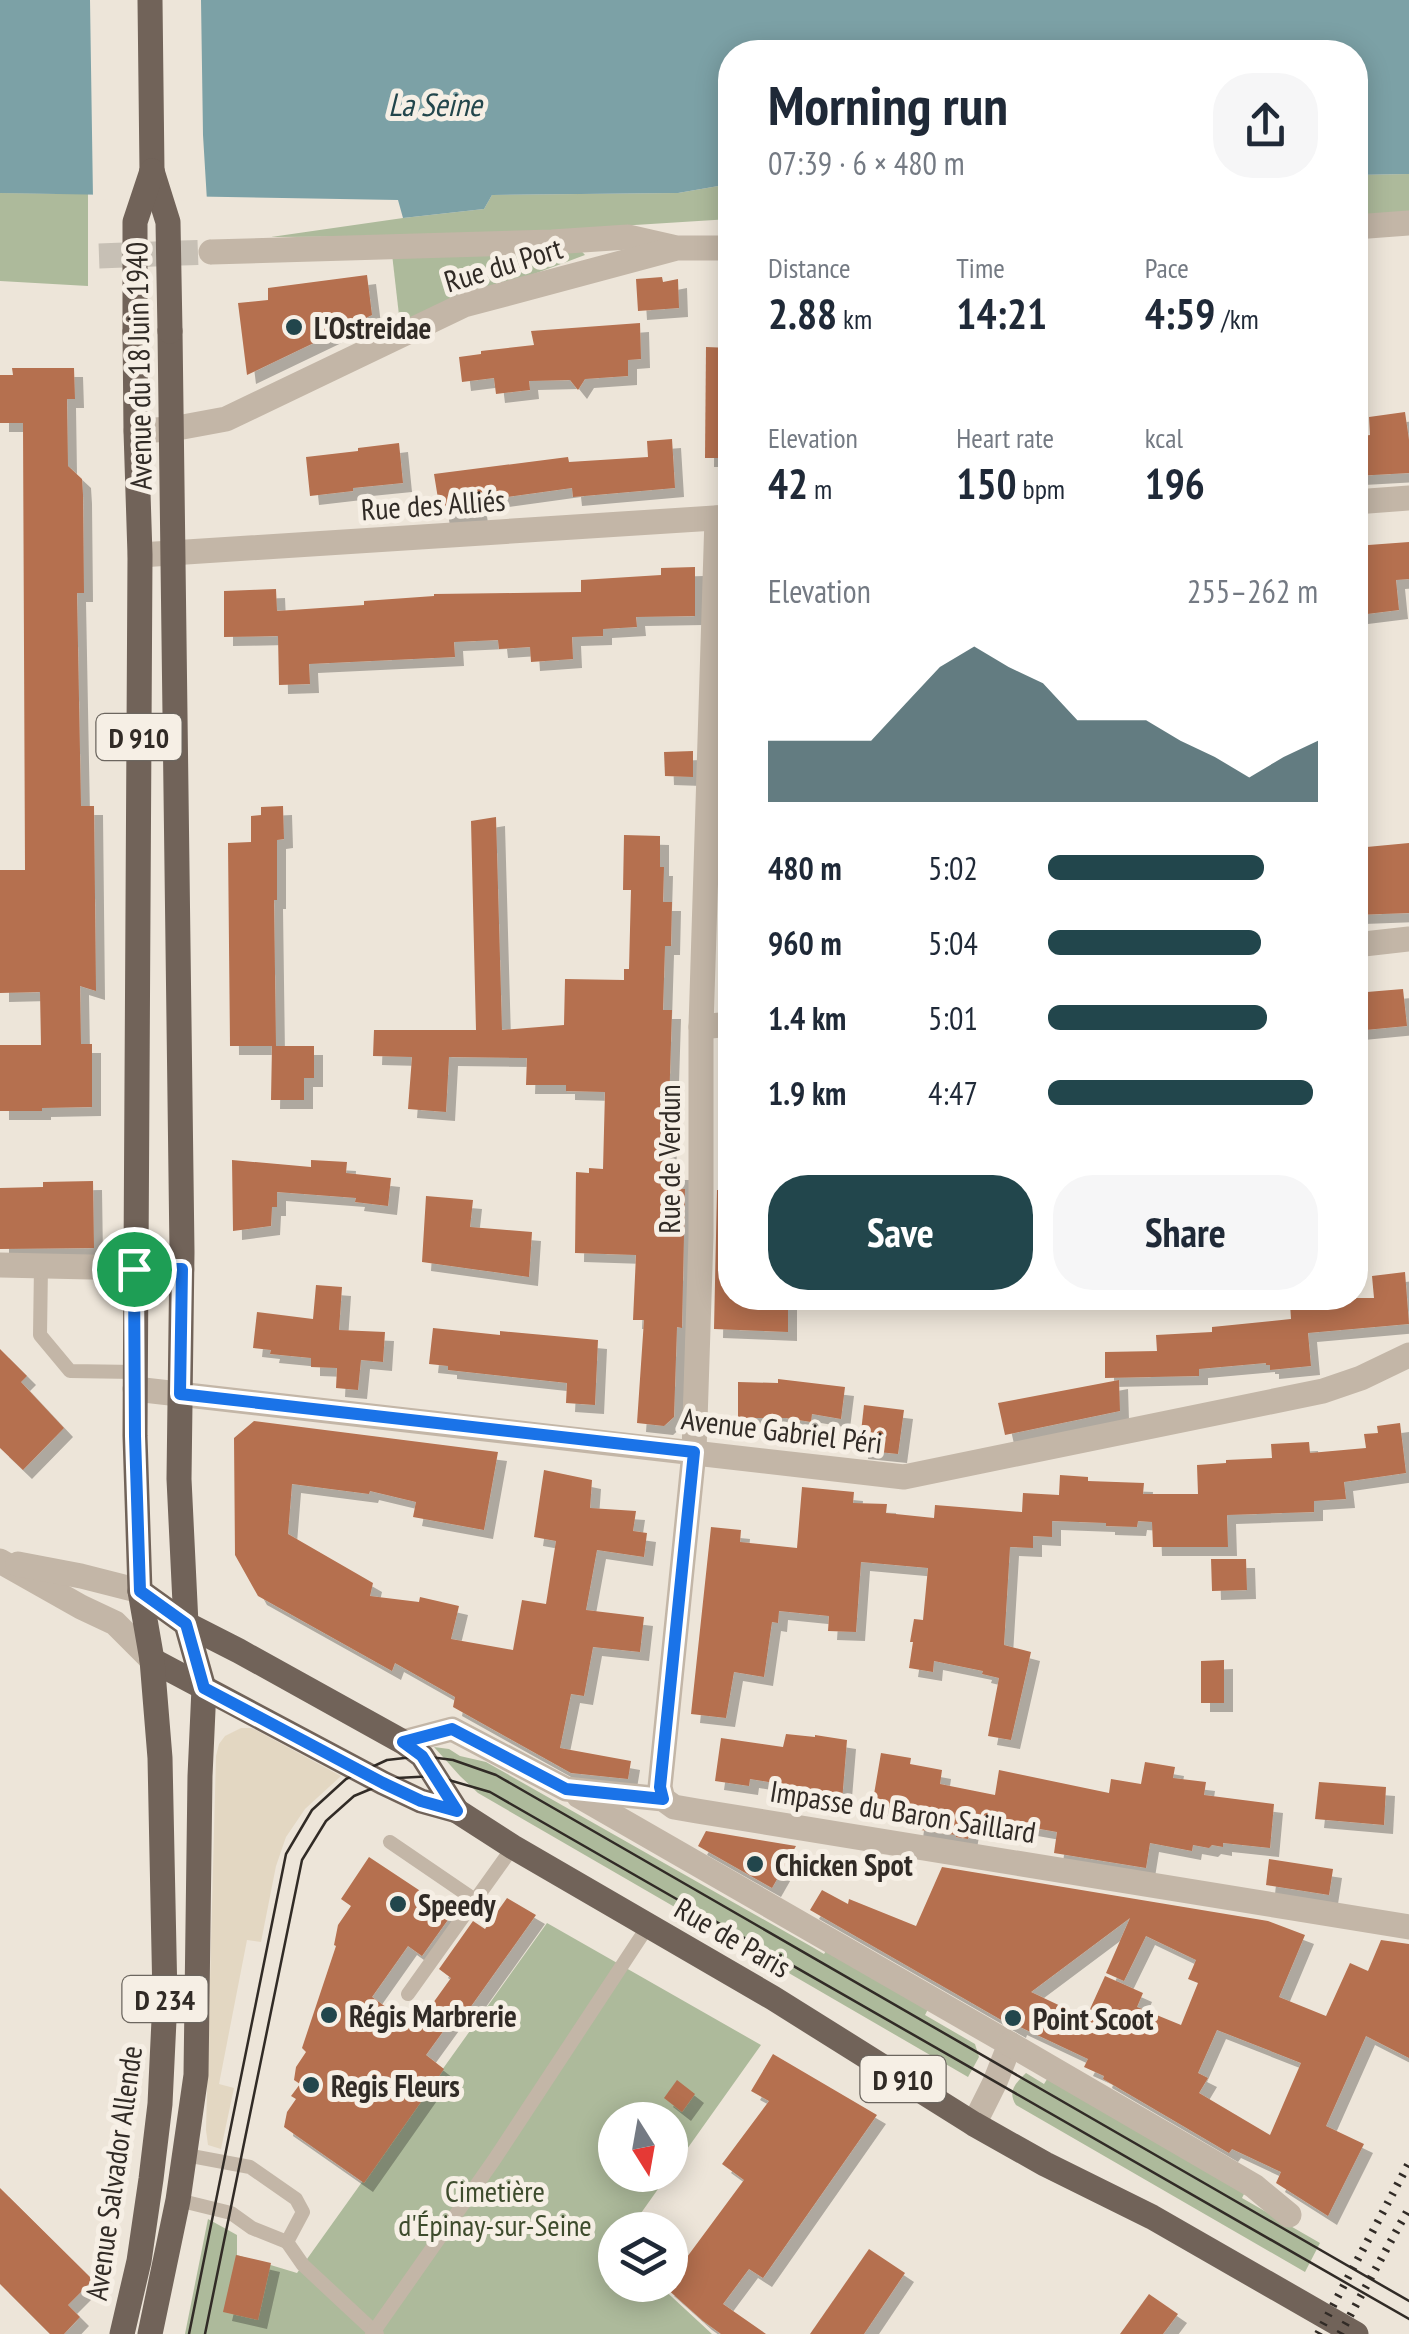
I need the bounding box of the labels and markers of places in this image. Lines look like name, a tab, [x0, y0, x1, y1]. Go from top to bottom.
place label: L'Ostreidae	[314, 308, 431, 347]
marker: L'Ostreidae	[283, 316, 305, 338]
pin	[92, 1227, 177, 1312]
place label: Chicken Spot	[775, 1845, 913, 1884]
marker: Chicken Spot	[744, 1853, 766, 1875]
place label: Speedy	[418, 1885, 497, 1924]
marker: Speedy	[387, 1893, 409, 1915]
place label: Régis Marbrerie	[349, 1996, 517, 2035]
place label: Point Scoot	[1033, 1999, 1154, 2038]
marker: Régis Marbrerie	[318, 2004, 340, 2026]
marker: Point Scoot	[1002, 2007, 1024, 2029]
place label: Regis Fleurs	[331, 2066, 460, 2105]
marker: Regis Fleurs	[300, 2074, 322, 2096]

